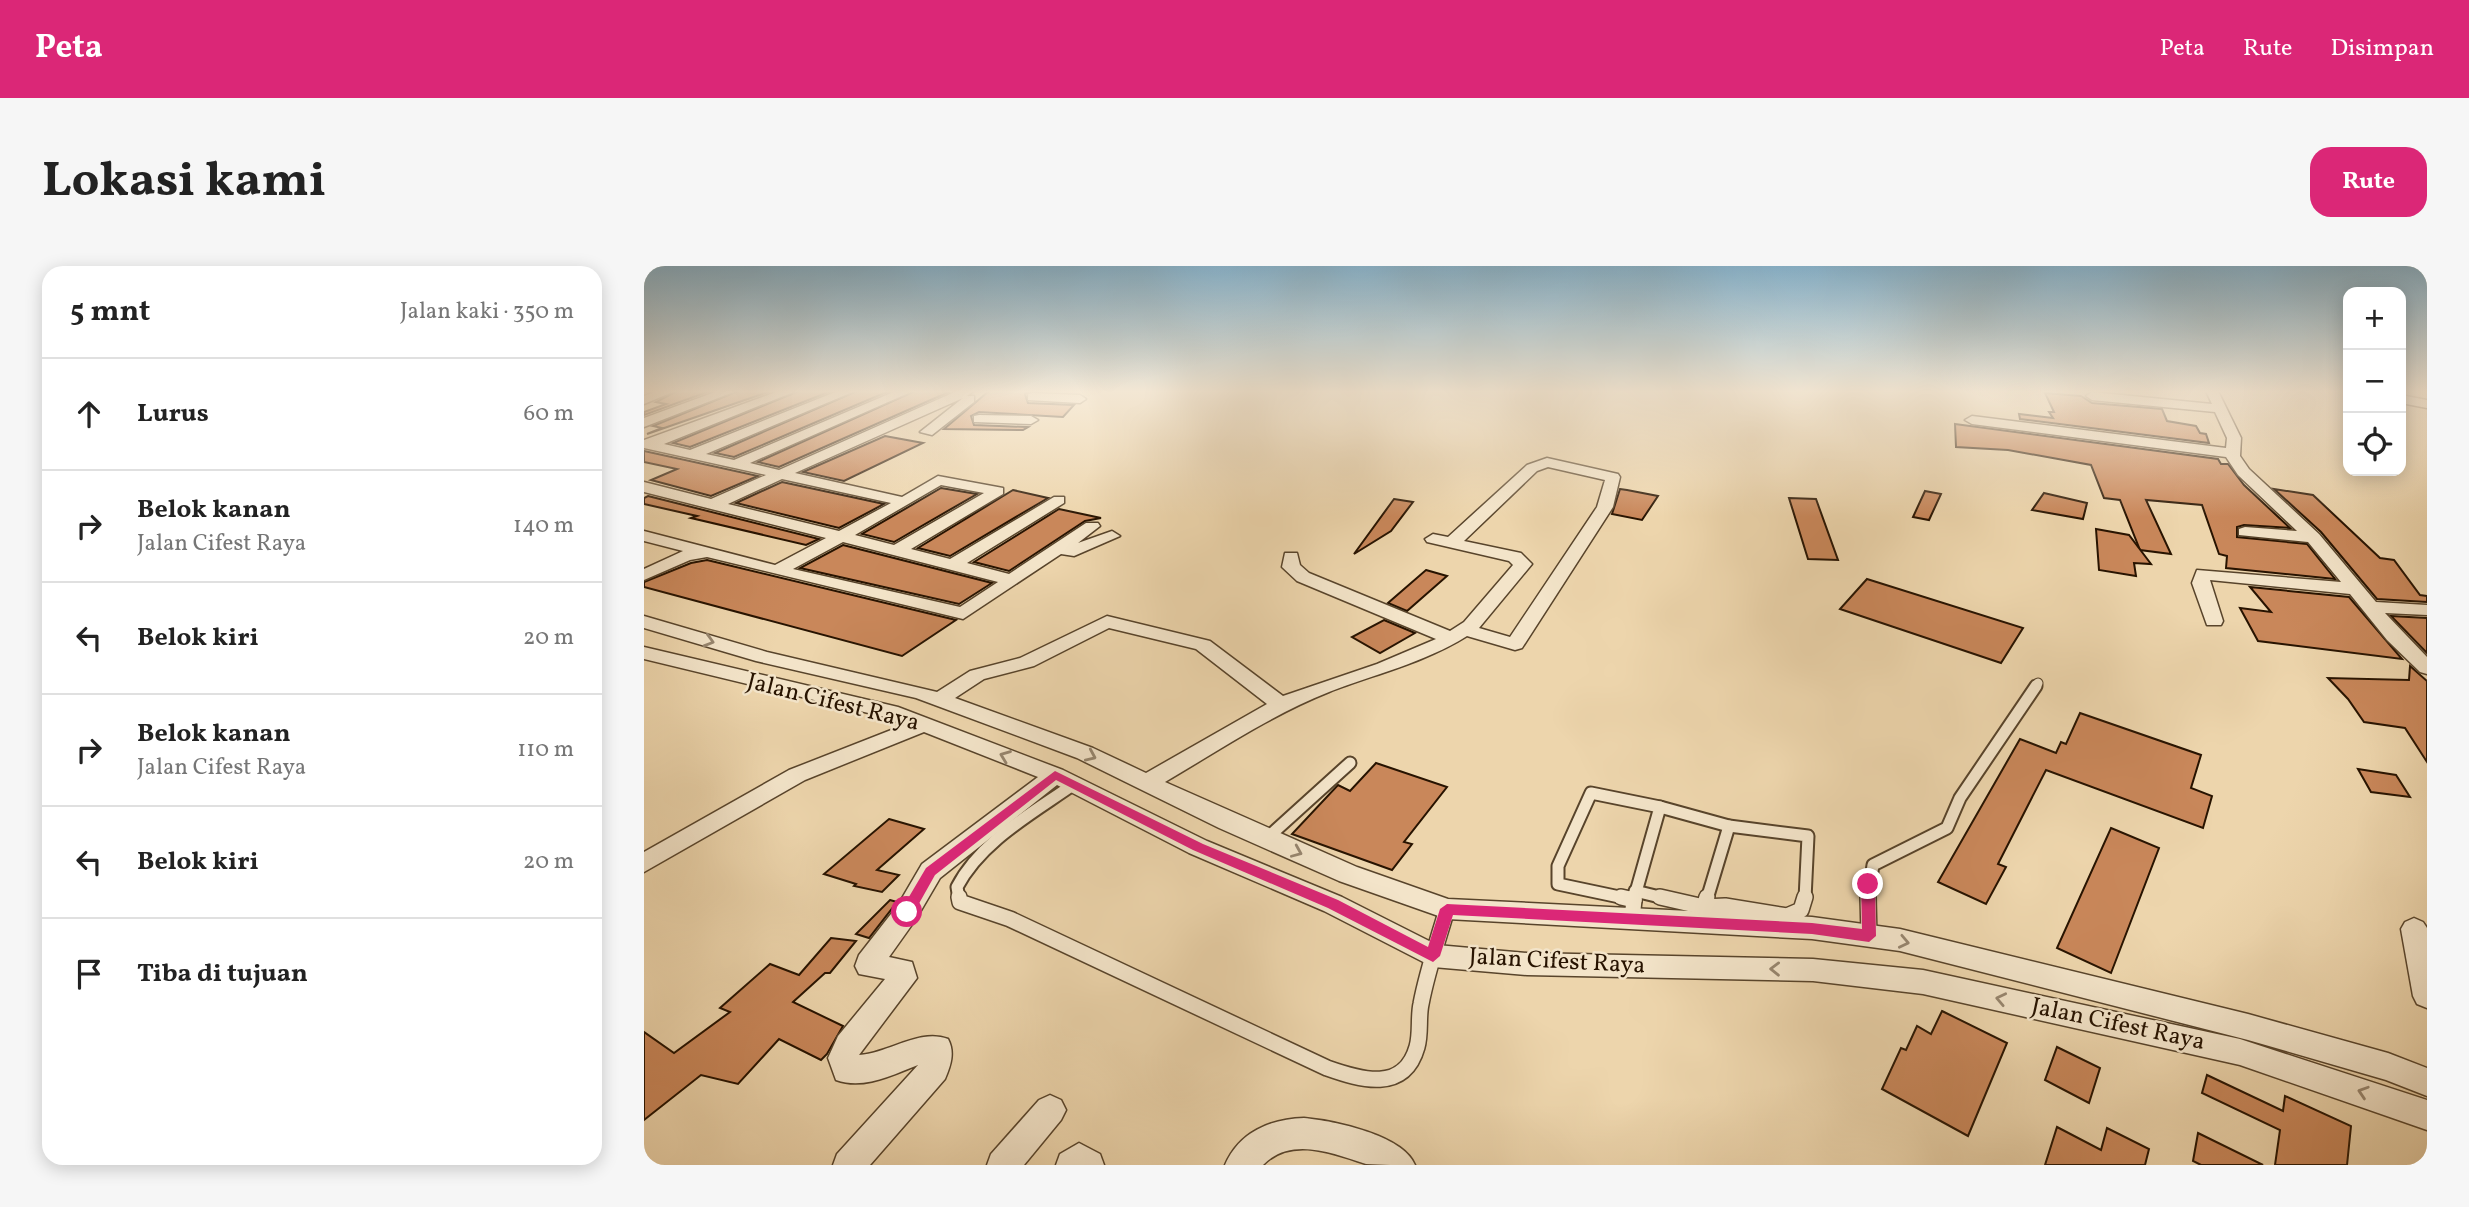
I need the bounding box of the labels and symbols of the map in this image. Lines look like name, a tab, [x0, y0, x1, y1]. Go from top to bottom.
one-way arrow	[703, 633, 715, 648]
street label: Jalan Cifest Raya	[743, 665, 923, 741]
one-way arrow	[1084, 748, 1096, 762]
one-way arrow	[1000, 750, 1012, 764]
one-way arrow	[1290, 844, 1302, 858]
route end	[1852, 868, 1883, 899]
route start	[891, 896, 922, 927]
one-way arrow	[1898, 933, 1910, 948]
street label: Jalan Cifest Raya	[1468, 940, 1646, 984]
one-way arrow	[1770, 962, 1781, 977]
street label: Jalan Cifest Raya	[2028, 990, 2208, 1060]
one-way arrow	[1995, 992, 2007, 1007]
one-way arrow	[2357, 1086, 2369, 1101]

